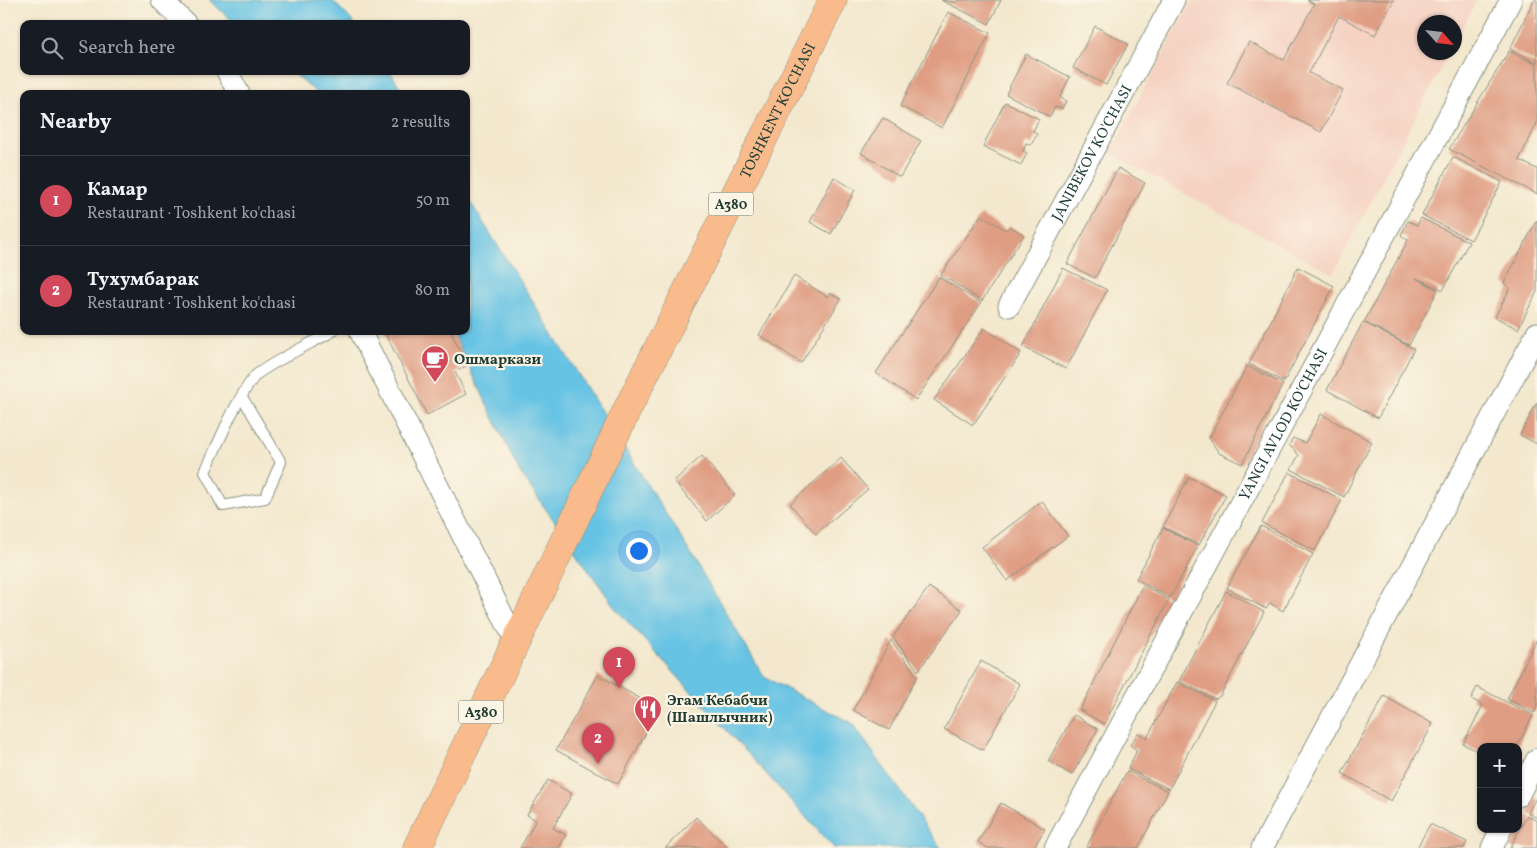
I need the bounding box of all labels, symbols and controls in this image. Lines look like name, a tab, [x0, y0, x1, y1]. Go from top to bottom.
north arrow	[1417, 15, 1462, 60]
search box	[20, 20, 470, 75]
icon: search	[38, 34, 66, 62]
text: Search here	[78, 35, 175, 61]
street label: TOSHKENT KO'CHASI	[736, 40, 822, 183]
street label: JANIBEKOV KO'CHASI	[1048, 82, 1138, 226]
text: Nearby	[40, 108, 111, 137]
text: 2 results	[391, 112, 450, 134]
text: Камар	[87, 177, 148, 203]
text: 1	[53, 190, 59, 212]
text: 50 m	[416, 190, 450, 212]
road number: A380	[708, 192, 754, 215]
text: Restaurant · Toshkent ko'chasi	[87, 203, 296, 225]
text: Тухумбарак	[87, 267, 199, 293]
text: 2	[52, 280, 60, 302]
text: 80 m	[415, 280, 450, 302]
text: Restaurant · Toshkent ko'chasi	[87, 293, 296, 315]
cafe icon: Ошмаркази	[420, 344, 450, 383]
street label: YANGI AVLOD KO'CHASI	[1235, 345, 1334, 505]
place label: Ошмаркази	[454, 350, 541, 371]
your location	[626, 538, 652, 564]
pin: 1	[603, 647, 635, 688]
place label: Эгам Кебабчи (Шашлычник)	[667, 691, 773, 729]
restaurant icon: Эгам Кебабчи (Шашлычник)	[633, 694, 663, 733]
road number: A380	[458, 700, 504, 724]
pin: 2	[582, 723, 614, 764]
map controls	[1477, 743, 1522, 833]
button: +	[1477, 743, 1522, 788]
button: −	[1477, 788, 1522, 833]

